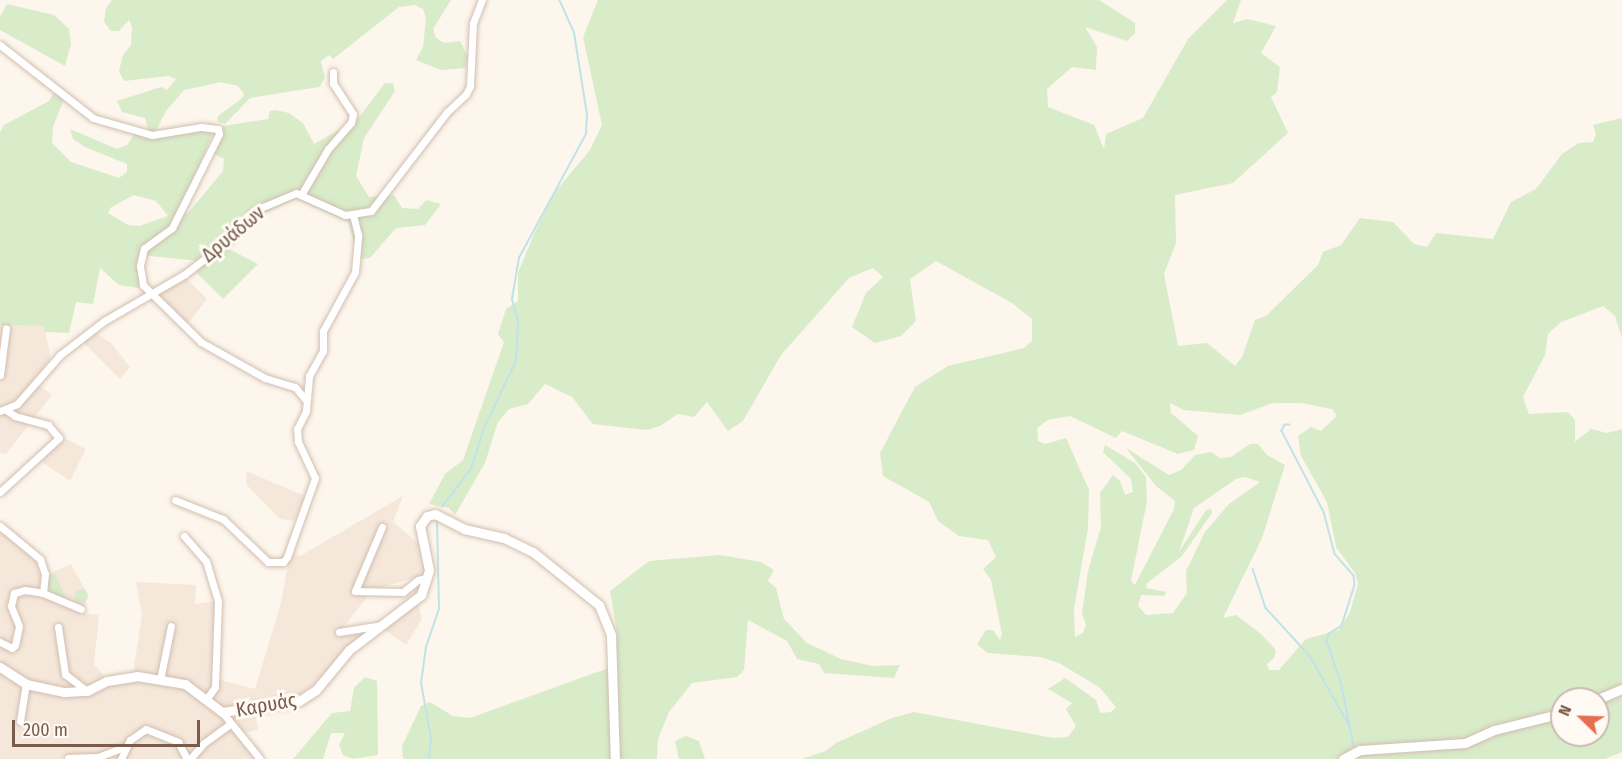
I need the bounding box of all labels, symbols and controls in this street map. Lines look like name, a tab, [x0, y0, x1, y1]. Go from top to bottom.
street label: Δρυάδων	[197, 201, 269, 267]
north arrow	[1550, 687, 1610, 747]
street label: Καρυάς	[234, 688, 298, 722]
text: N	[1554, 702, 1575, 719]
scale bar	[15, 708, 202, 746]
text: 200 m	[23, 719, 68, 741]

